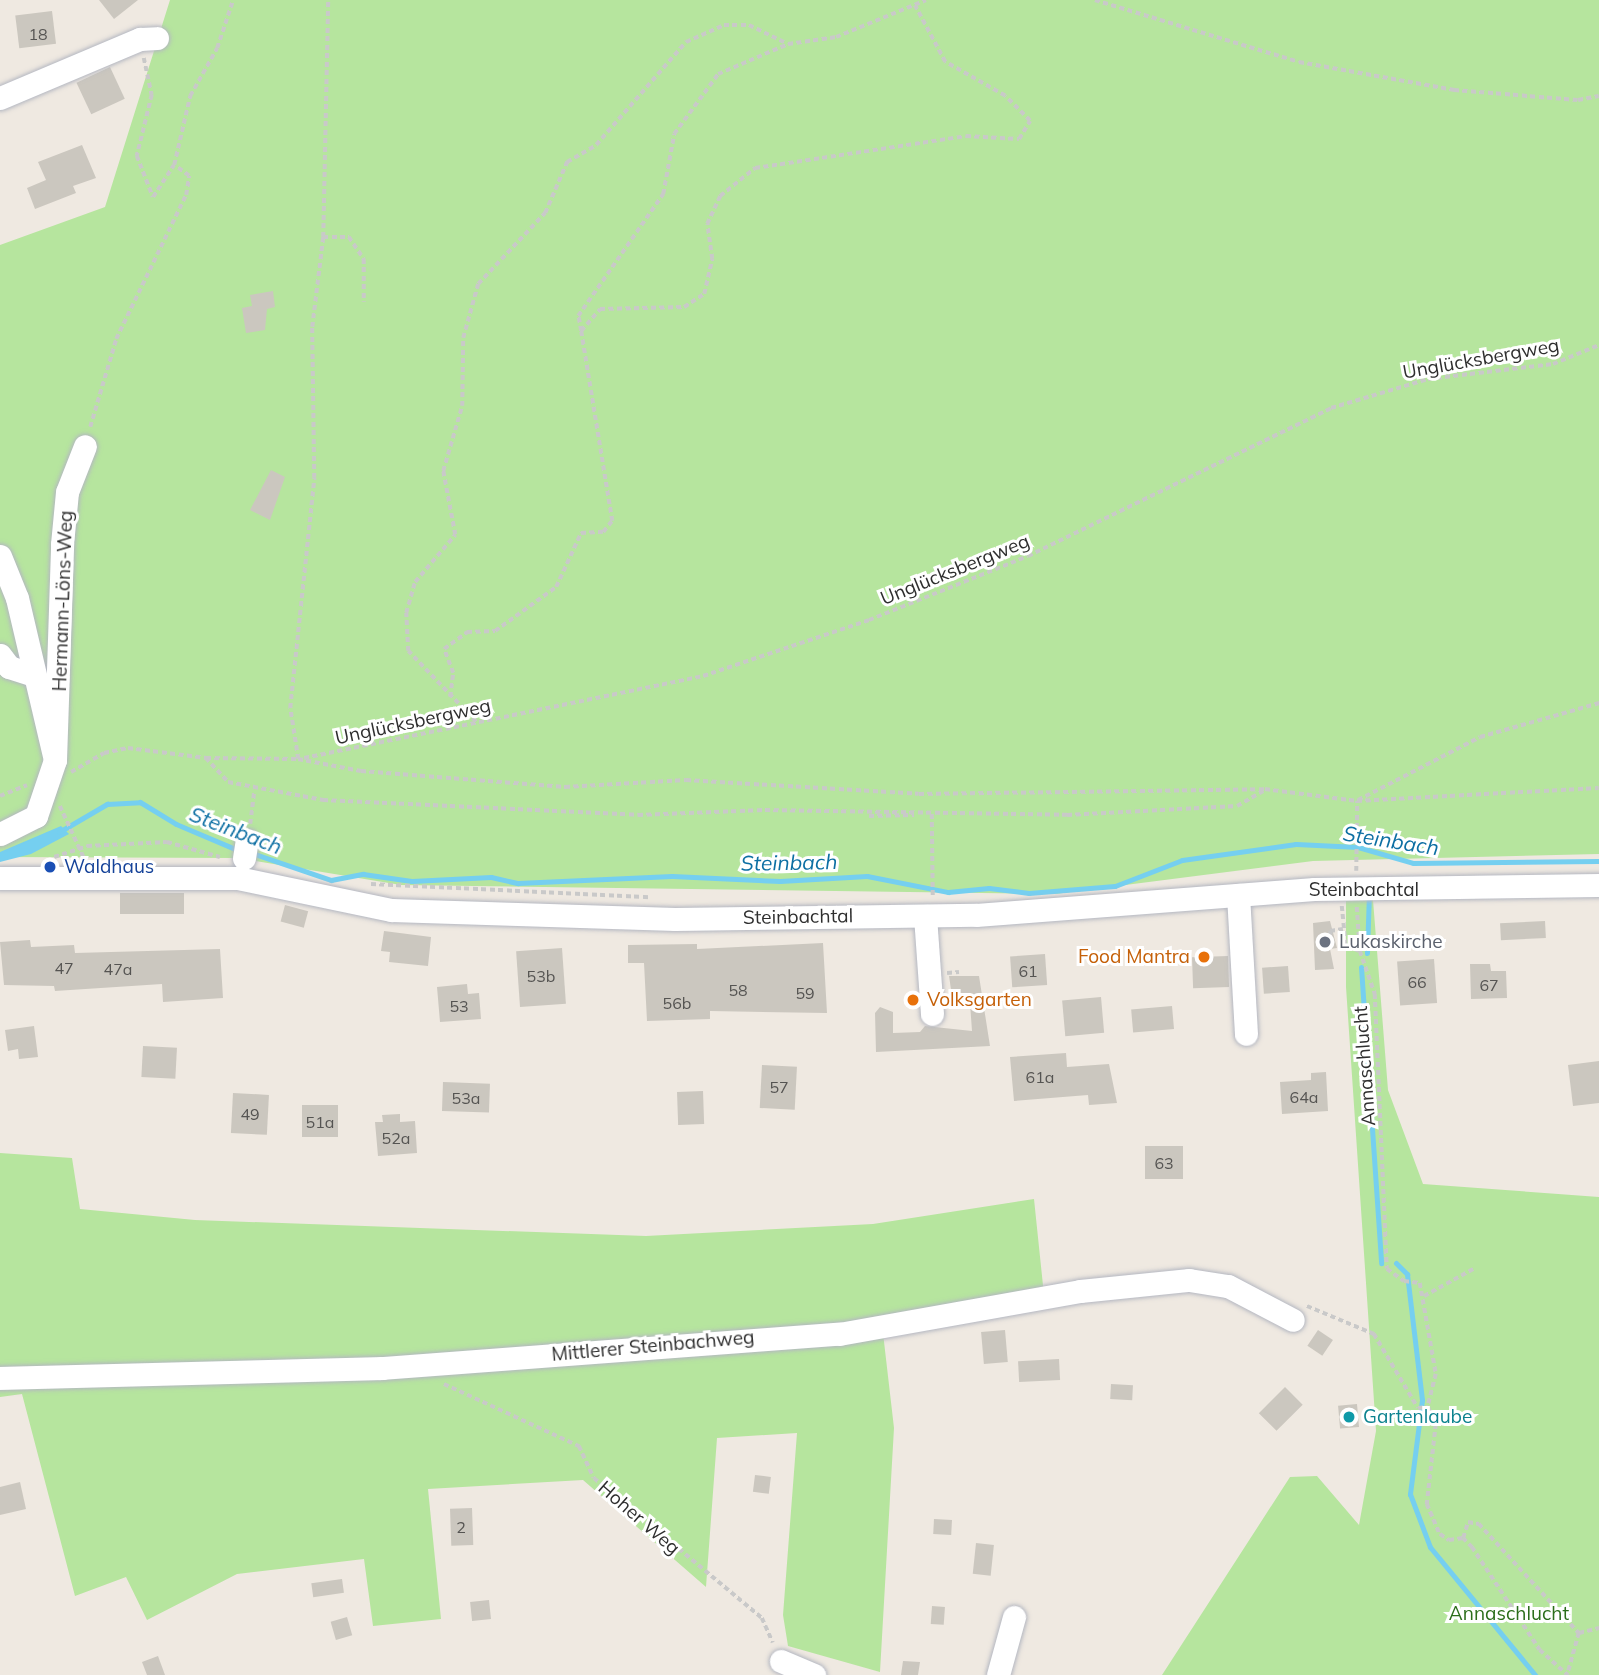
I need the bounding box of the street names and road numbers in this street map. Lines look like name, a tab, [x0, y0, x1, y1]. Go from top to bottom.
street label: Unglücksbergweg	[1401, 334, 1561, 384]
street label: Hermann-Löns-Weg	[48, 510, 78, 692]
street label: Unglücksbergweg	[877, 530, 1033, 610]
street label: Unglücksbergweg	[333, 694, 493, 750]
street label: Steinbachtal	[1309, 879, 1419, 901]
street label: Steinbachtal	[743, 905, 853, 929]
street label: Annaschlucht	[1349, 1005, 1381, 1127]
street label: Mittlerer Steinbachweg	[551, 1326, 755, 1366]
street label: Hoher Weg	[594, 1476, 684, 1560]

